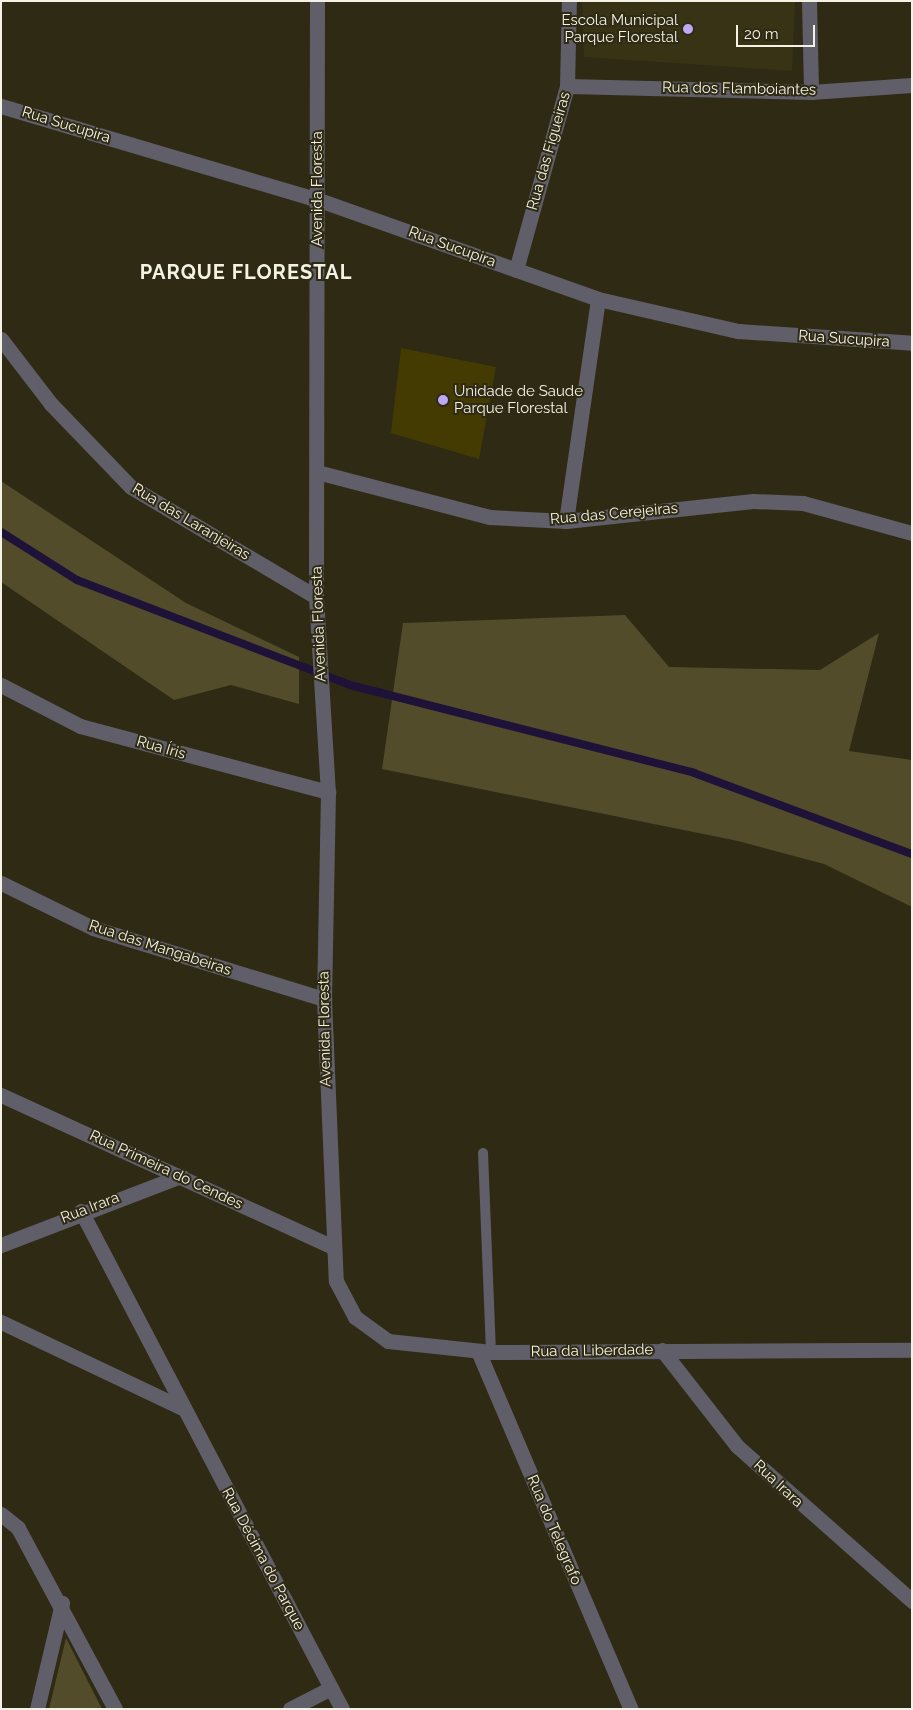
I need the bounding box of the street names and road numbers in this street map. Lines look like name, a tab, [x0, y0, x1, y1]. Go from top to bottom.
street label: Rua dos Flamboiantes	[662, 79, 816, 99]
street label: Rua das Figueiras	[524, 90, 574, 212]
street label: Rua Sucupira	[20, 103, 112, 147]
street label: Avenida Floresta	[309, 131, 327, 247]
street label: Rua Sucupira	[406, 223, 498, 271]
street label: Rua Sucupira	[798, 327, 890, 351]
street label: Rua das Laranjeiras	[129, 480, 253, 564]
street label: Rua das Cerejeiras	[549, 499, 679, 529]
street label: Avenida Floresta	[308, 566, 330, 682]
street label: Rua Íris	[134, 732, 188, 764]
street label: Rua das Mangabeiras	[87, 916, 233, 980]
street label: Avenida Floresta	[315, 971, 335, 1087]
street label: Rua Primeira do Cendes	[87, 1127, 245, 1213]
street label: Rua Irara	[58, 1189, 122, 1227]
street label: Rua da Liberdade	[531, 1341, 653, 1361]
street label: Rua Irara	[750, 1457, 806, 1511]
street label: Rua do Telegrafo	[523, 1472, 585, 1588]
street label: Rua Décima do Parque	[218, 1485, 308, 1633]

